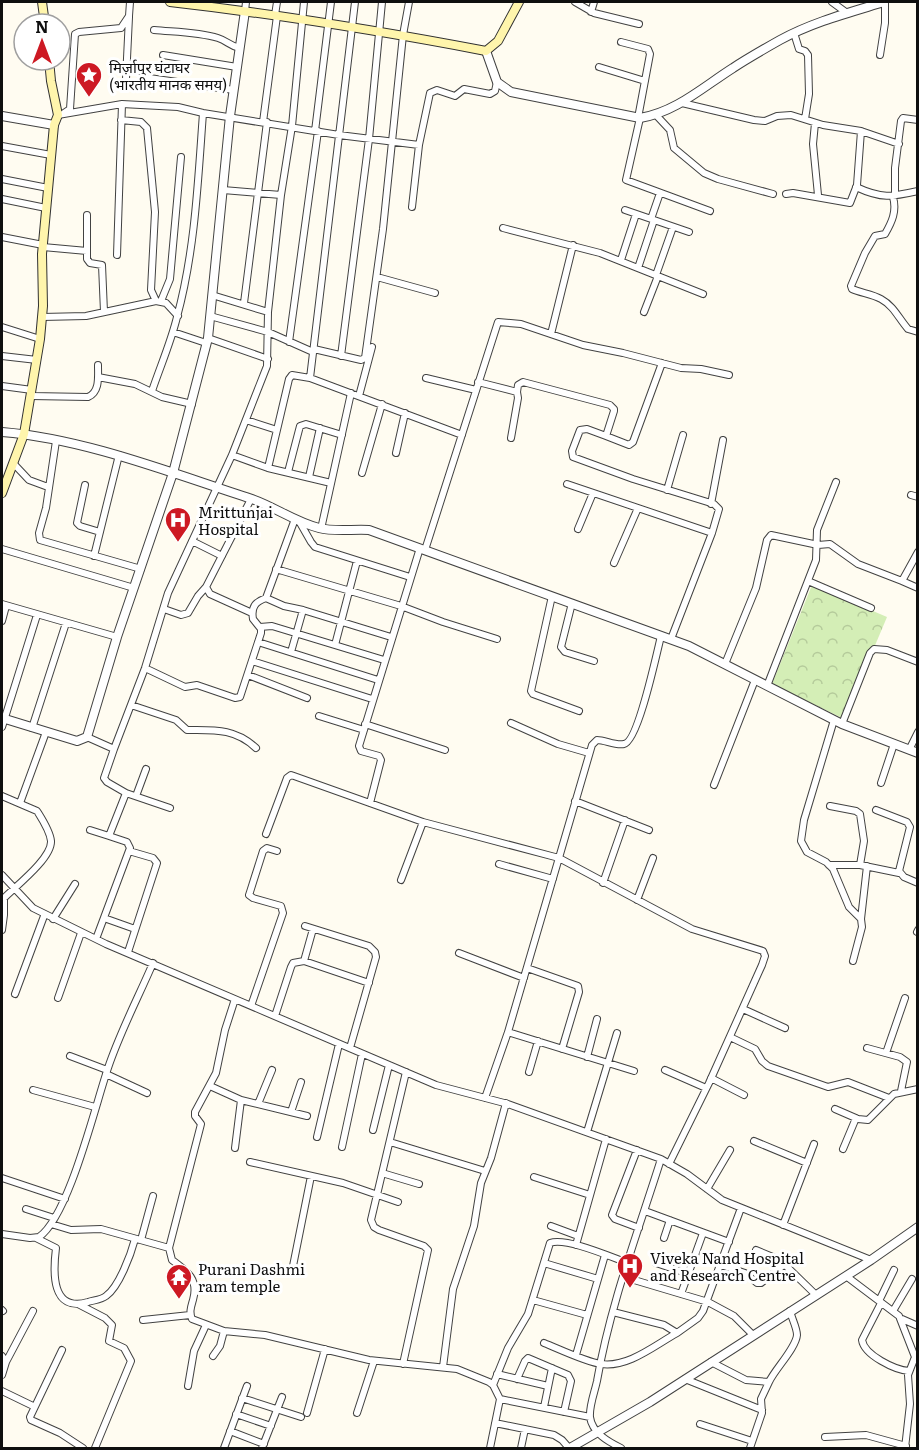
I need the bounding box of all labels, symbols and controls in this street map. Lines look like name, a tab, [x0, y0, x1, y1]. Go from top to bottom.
north arrow	[12, 12, 72, 72]
text: N	[35, 14, 49, 38]
place label: मिर्ज़ापुर घंटाघर (भारतीय मानक समय)	[109, 55, 227, 95]
place icon: मिर्ज़ापुर घंटाघर (भारतीय मानक समय)	[74, 60, 104, 98]
place label: Mrittunjai Hospital	[198, 500, 273, 540]
hospital icon: Mrittunjai Hospital	[163, 505, 193, 543]
place label: Viveka Nand Hospital and Research Centre	[650, 1246, 804, 1286]
hospital icon: Viveka Nand Hospital and Research Centre	[615, 1251, 645, 1289]
place label: Purani Dashmi ram temple	[198, 1257, 305, 1297]
temple icon: Purani Dashmi ram temple	[164, 1262, 194, 1300]

